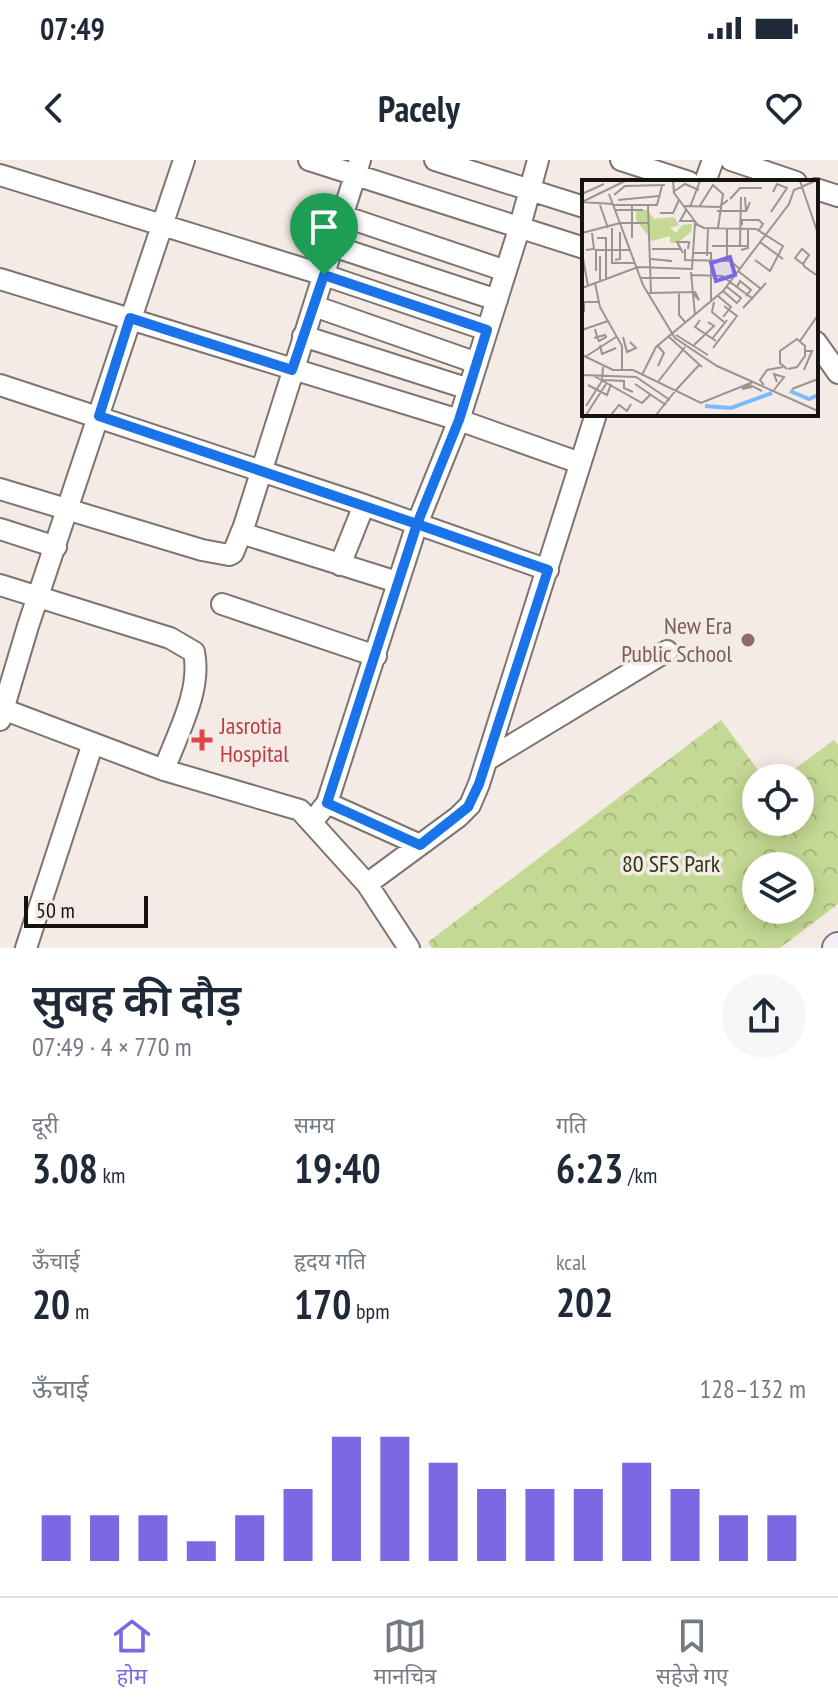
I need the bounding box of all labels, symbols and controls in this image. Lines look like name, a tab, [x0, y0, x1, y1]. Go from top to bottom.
text: 07:49	[40, 9, 105, 48]
text: Pacely	[378, 85, 460, 132]
icon: back	[32, 86, 76, 130]
icon: heart	[762, 86, 806, 130]
inset map	[582, 180, 818, 416]
pin	[290, 193, 358, 275]
icon: arrive	[302, 205, 346, 249]
place label: New Era Public School	[621, 610, 732, 669]
marker: New Era Public School	[739, 631, 757, 649]
place label: Jasrotia Hospital	[219, 710, 289, 769]
marker: Jasrotia Hospital	[191, 729, 213, 751]
map controls	[742, 764, 814, 924]
button: locate	[742, 764, 814, 836]
park label: 80 SFS Park	[622, 848, 721, 879]
button: layers	[742, 852, 814, 924]
scale bar	[24, 892, 148, 928]
text: 50 m	[36, 896, 75, 924]
text: सुबह की दौड़	[32, 971, 241, 1028]
button: share	[722, 974, 806, 1058]
text: 07:49 · 4 × 770 m	[32, 1030, 192, 1063]
text: दूरी	[32, 1111, 58, 1139]
text: समय	[294, 1111, 335, 1139]
text: गति	[556, 1111, 587, 1139]
text: 3.08	[32, 1142, 98, 1194]
text: 19:40	[294, 1142, 381, 1194]
text: 6:23	[556, 1142, 623, 1194]
text: km	[98, 1161, 125, 1189]
text: /km	[623, 1161, 657, 1189]
text: ऊँचाई	[32, 1247, 80, 1275]
text: हृदय गति	[294, 1247, 366, 1275]
text: kcal	[556, 1248, 586, 1276]
text: 202	[556, 1276, 613, 1328]
text: 20	[32, 1278, 70, 1330]
text: 170	[294, 1278, 351, 1330]
text: m	[70, 1297, 89, 1325]
text: bpm	[351, 1297, 389, 1325]
text: ऊँचाई	[32, 1372, 88, 1405]
text: 128–132 m	[700, 1372, 806, 1405]
tab: होम	[110, 1614, 154, 1693]
tab: मानचित्र	[373, 1614, 436, 1693]
tab: सहेजे गए	[656, 1614, 728, 1693]

